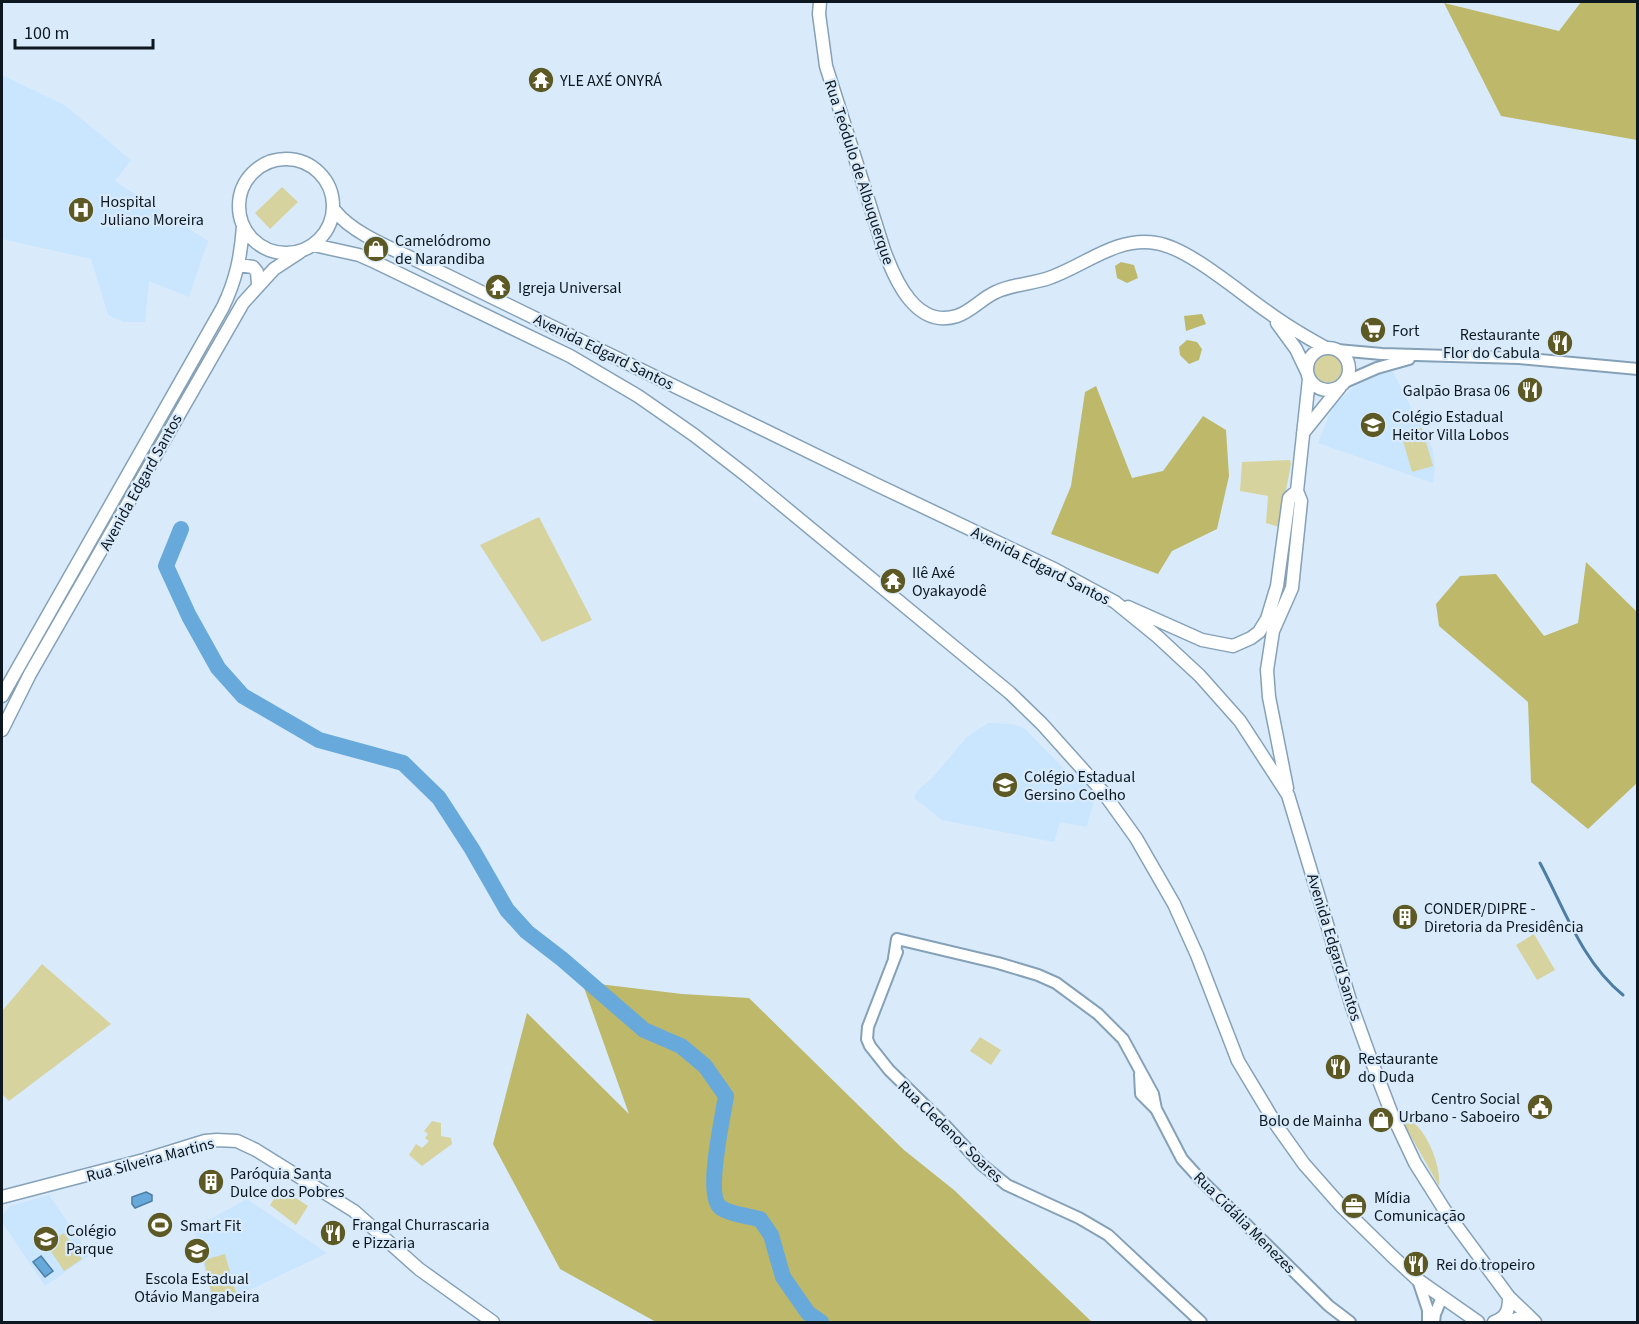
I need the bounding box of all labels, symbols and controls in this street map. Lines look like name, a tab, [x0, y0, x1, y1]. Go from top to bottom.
scale bar	[15, 12, 153, 50]
text: 100 m	[24, 21, 69, 46]
temple icon: YLE AXÉ ONYRÁ	[526, 65, 556, 95]
place label: YLE AXÉ ONYRÁ	[559, 70, 662, 92]
street label: Rua Teódulo de Albuquerque	[819, 77, 899, 268]
place label: Hospital Juliano Moreira	[100, 191, 204, 231]
hospital icon: Hospital Juliano Moreira	[66, 195, 96, 225]
place label: Camelódromo de Narandiba	[395, 230, 491, 270]
shop icon: Camelódromo de Narandiba	[361, 234, 391, 264]
temple icon: Igreja Universal	[483, 272, 513, 302]
place label: Igreja Universal	[518, 277, 622, 299]
street label: Avenida Edgard Santos	[530, 308, 677, 395]
supermarket icon: Fort	[1358, 315, 1388, 345]
place label: Fort	[1392, 320, 1420, 342]
place label: Restaurante Flor do Cabula	[1443, 324, 1540, 364]
restaurant icon: Restaurante Flor do Cabula	[1545, 328, 1575, 358]
restaurant icon: Galpão Brasa 06	[1515, 375, 1545, 405]
place label: Galpão Brasa 06	[1403, 380, 1510, 402]
place label: Colégio Estadual Heitor Villa Lobos	[1392, 406, 1509, 446]
street label: Avenida Edgard Santos	[94, 410, 188, 555]
school or university icon: Colégio Estadual Heitor Villa Lobos	[1358, 410, 1388, 440]
street label: Avenida Edgard Santos	[967, 521, 1114, 611]
place label: Ilê Axé Oyakayodê	[912, 562, 987, 602]
temple icon: Ilê Axé Oyakayodê	[878, 566, 908, 596]
place label: Colégio Estadual Gersino Coelho	[1024, 766, 1135, 806]
school or university icon: Colégio Estadual Gersino Coelho	[990, 770, 1020, 800]
street label: Avenida Edgard Santos	[1301, 871, 1367, 1024]
place label: CONDER/DIPRE - Diretoria da Presidência	[1424, 898, 1584, 938]
building icon: CONDER/DIPRE - Diretoria da Presidência	[1390, 902, 1420, 932]
place label: Restaurante do Duda	[1358, 1048, 1438, 1088]
restaurant icon: Restaurante do Duda	[1323, 1052, 1353, 1082]
street label: Rua Cledenor Soares	[893, 1076, 1008, 1188]
place label: Centro Social Urbano - Saboeiro	[1399, 1088, 1520, 1128]
public building icon: Centro Social Urbano - Saboeiro	[1525, 1092, 1555, 1122]
shop icon: Bolo de Mainha	[1366, 1105, 1396, 1135]
place label: Bolo de Mainha	[1259, 1110, 1362, 1132]
street label: Rua Silveira Martins	[84, 1132, 217, 1188]
place label: Paróquia Santa Dulce dos Pobres	[230, 1163, 345, 1203]
building icon: Paróquia Santa Dulce dos Pobres	[196, 1167, 226, 1197]
street label: Rua Cidália Menezes	[1188, 1167, 1300, 1279]
place label: Mídia Comunicação	[1374, 1187, 1466, 1227]
office icon: Mídia Comunicação	[1339, 1191, 1369, 1221]
sports icon: Smart Fit	[145, 1210, 175, 1240]
place label: Frangal Churrascaria e Pizzaria	[352, 1214, 490, 1254]
place label: Smart Fit	[180, 1215, 242, 1237]
restaurant icon: Frangal Churrascaria e Pizzaria	[318, 1218, 348, 1248]
place label: Colégio Parque	[66, 1220, 116, 1260]
school or university icon: Colégio Parque	[31, 1224, 61, 1254]
school or university icon: Escola Estadual Otávio Mangabeira	[182, 1236, 212, 1266]
restaurant icon: Rei do tropeiro	[1401, 1249, 1431, 1279]
place label: Rei do tropeiro	[1436, 1254, 1535, 1276]
place label: Escola Estadual Otávio Mangabeira	[134, 1268, 260, 1308]

